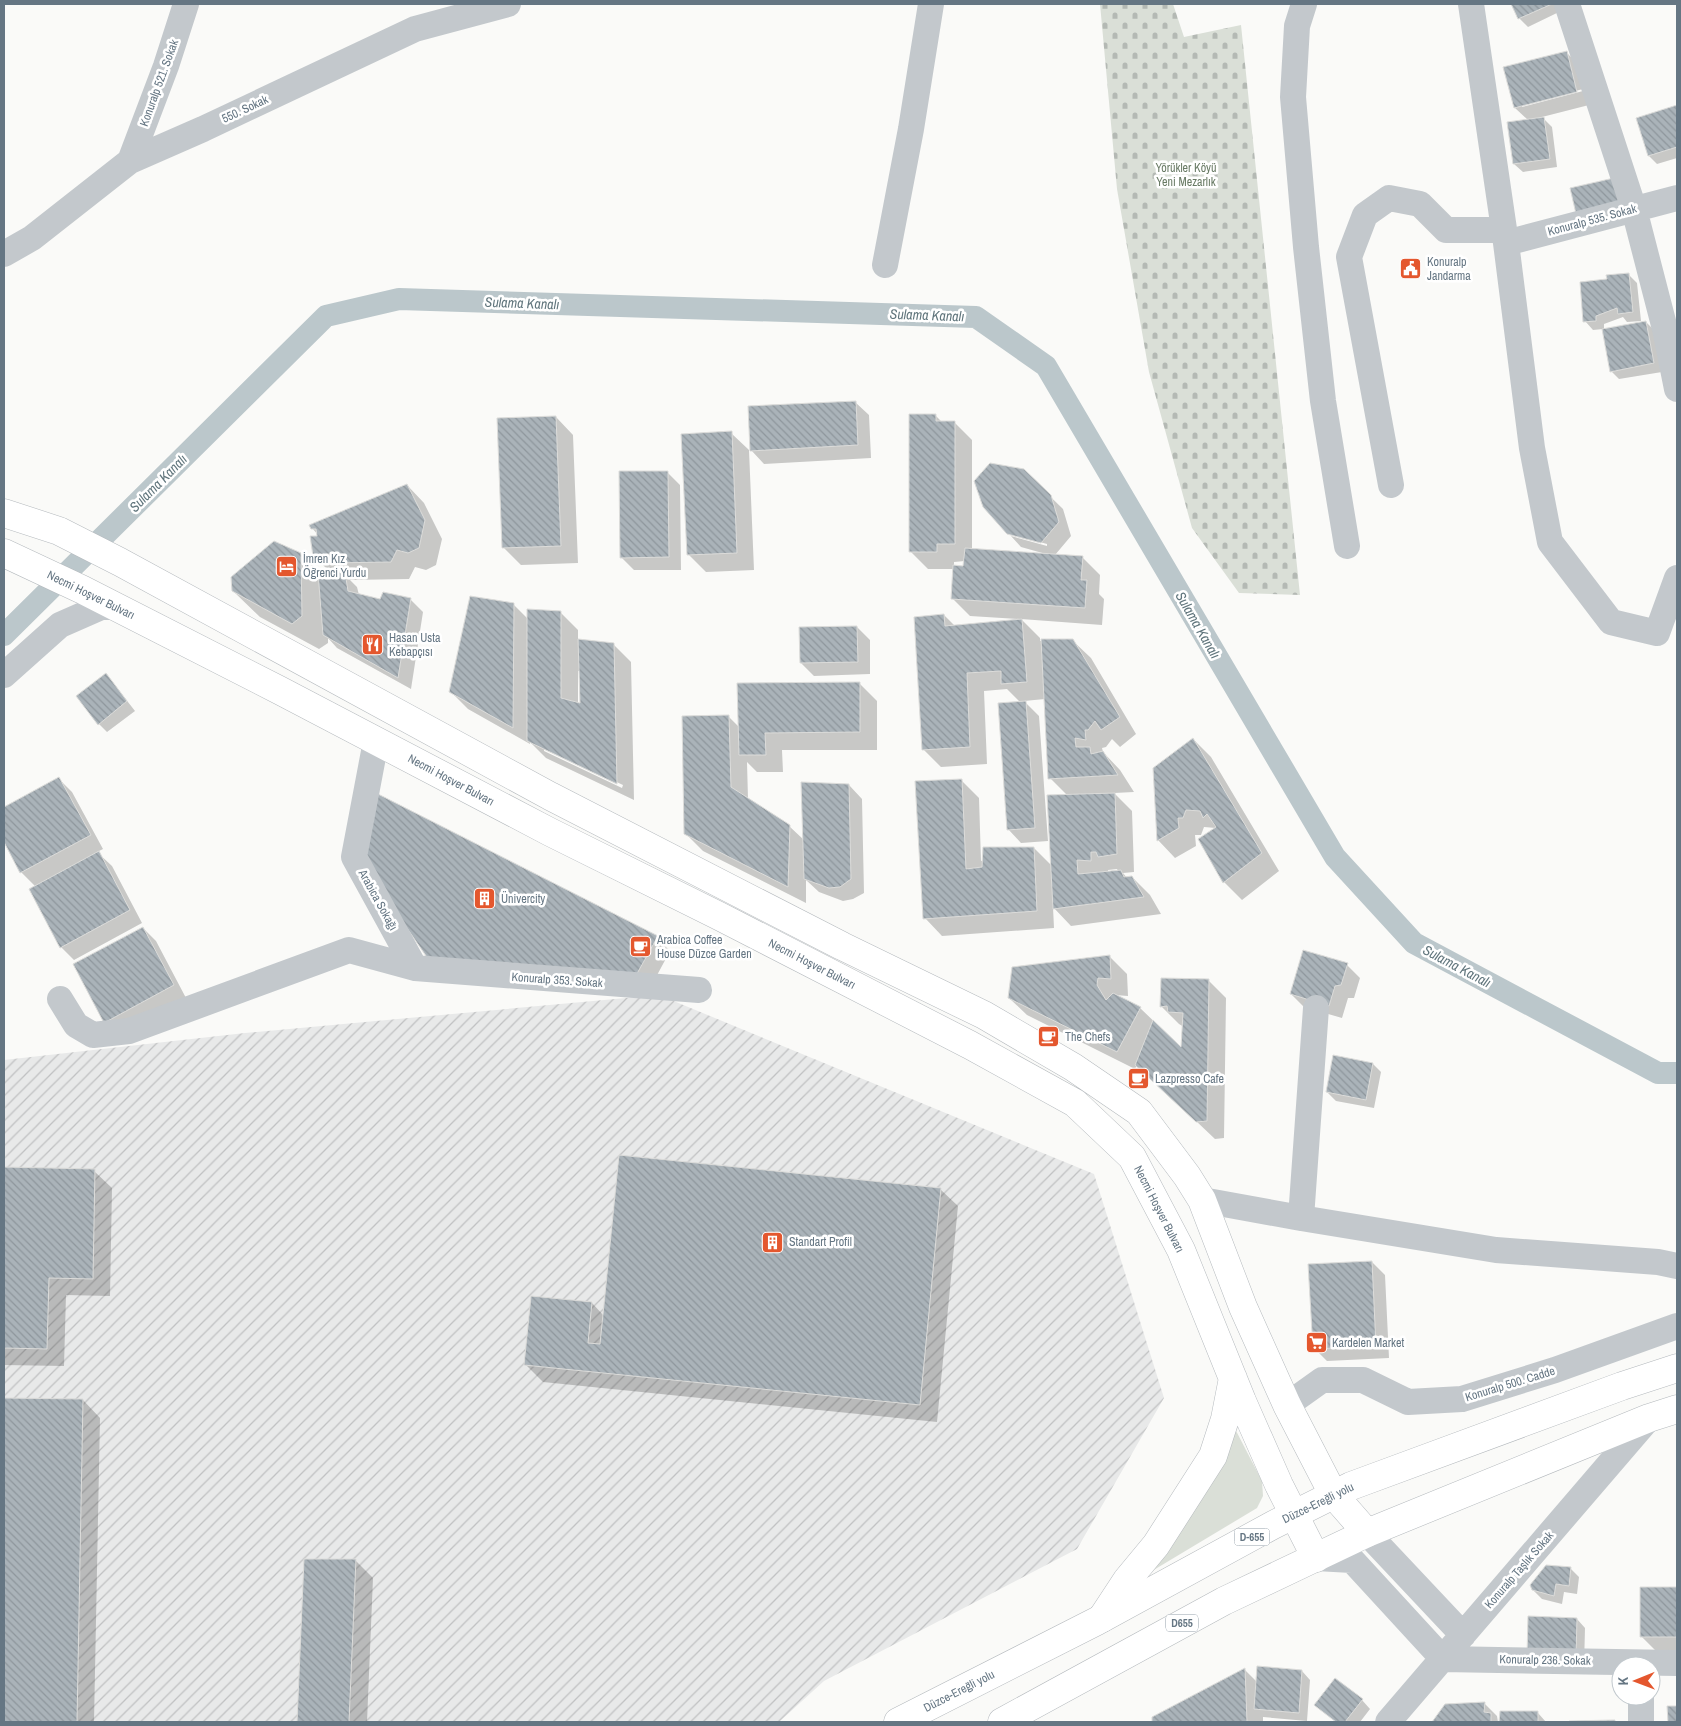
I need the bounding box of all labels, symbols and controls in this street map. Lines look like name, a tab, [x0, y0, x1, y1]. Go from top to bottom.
street label: Konuralp 521. Sokak	[136, 37, 182, 129]
street label: 550. Sokak	[219, 91, 271, 127]
park label: Yörükler Köyü Yeni Mezarlık	[1155, 160, 1217, 190]
street label: Konuralp 535. Sokak	[1546, 200, 1638, 240]
place label: Konuralp Jandarma	[1427, 254, 1471, 284]
public building icon: Konuralp Jandarma	[1399, 257, 1423, 281]
water label: Sulama Kanalı	[484, 293, 560, 313]
water label: Sulama Kanalı	[889, 305, 965, 325]
water label: Sulama Kanalı	[125, 450, 191, 516]
place label: İmren Kız Öğrenci Yurdu	[303, 551, 366, 581]
hotel icon: İmren Kız Öğrenci Yurdu	[275, 554, 299, 578]
street label: Necmi Hoşver Bulvarı	[44, 567, 138, 623]
water label: Sulama Kanalı	[1172, 588, 1224, 662]
place label: Hasan Usta Kebapçısı	[389, 630, 441, 660]
restaurant icon: Hasan Usta Kebapçısı	[361, 633, 385, 657]
street label: Necmi Hoşver Bulvarı	[405, 750, 497, 810]
street label: Arabica Sokağı	[354, 866, 401, 933]
building icon: Ünivercity	[473, 887, 497, 911]
place label: Ünivercity	[501, 890, 545, 907]
place label: Arabica Coffee House Düzce Garden	[656, 932, 752, 962]
cafe icon: Arabica Coffee House Düzce Garden	[629, 935, 653, 959]
street label: Necmi Hoşver Bulvarı	[766, 935, 858, 993]
water label: Sulama Kanalı	[1420, 941, 1494, 991]
street label: Konuralp 353. Sokak	[511, 969, 603, 991]
cafe icon: The Chefs	[1037, 1025, 1061, 1049]
place label: The Chefs	[1065, 1029, 1110, 1045]
cafe icon: Lazpresso Cafe	[1127, 1067, 1151, 1091]
place label: Lazpresso Cafe	[1155, 1071, 1224, 1087]
street label: Necmi Hoşver Bulvarı	[1130, 1163, 1188, 1255]
building icon: Standart Profil	[761, 1230, 785, 1254]
place label: Standart Profil	[789, 1234, 852, 1250]
supermarket icon: Kardelen Market	[1304, 1331, 1328, 1355]
place label: Kardelen Market	[1332, 1335, 1404, 1351]
street label: Konuralp 500. Cadde	[1463, 1363, 1557, 1405]
street label: Düzce-Ereğli yolu	[1280, 1479, 1356, 1527]
road number: D-655	[1234, 1528, 1270, 1545]
street label: Konuralp Taşlık Sokak	[1481, 1528, 1557, 1612]
road number: D655	[1166, 1615, 1198, 1632]
street label: Konuralp 236. Sokak	[1499, 1651, 1591, 1669]
north arrow	[1611, 1656, 1661, 1706]
street label: Düzce-Ereğli yolu	[921, 1666, 997, 1716]
text: K	[1614, 1676, 1632, 1686]

